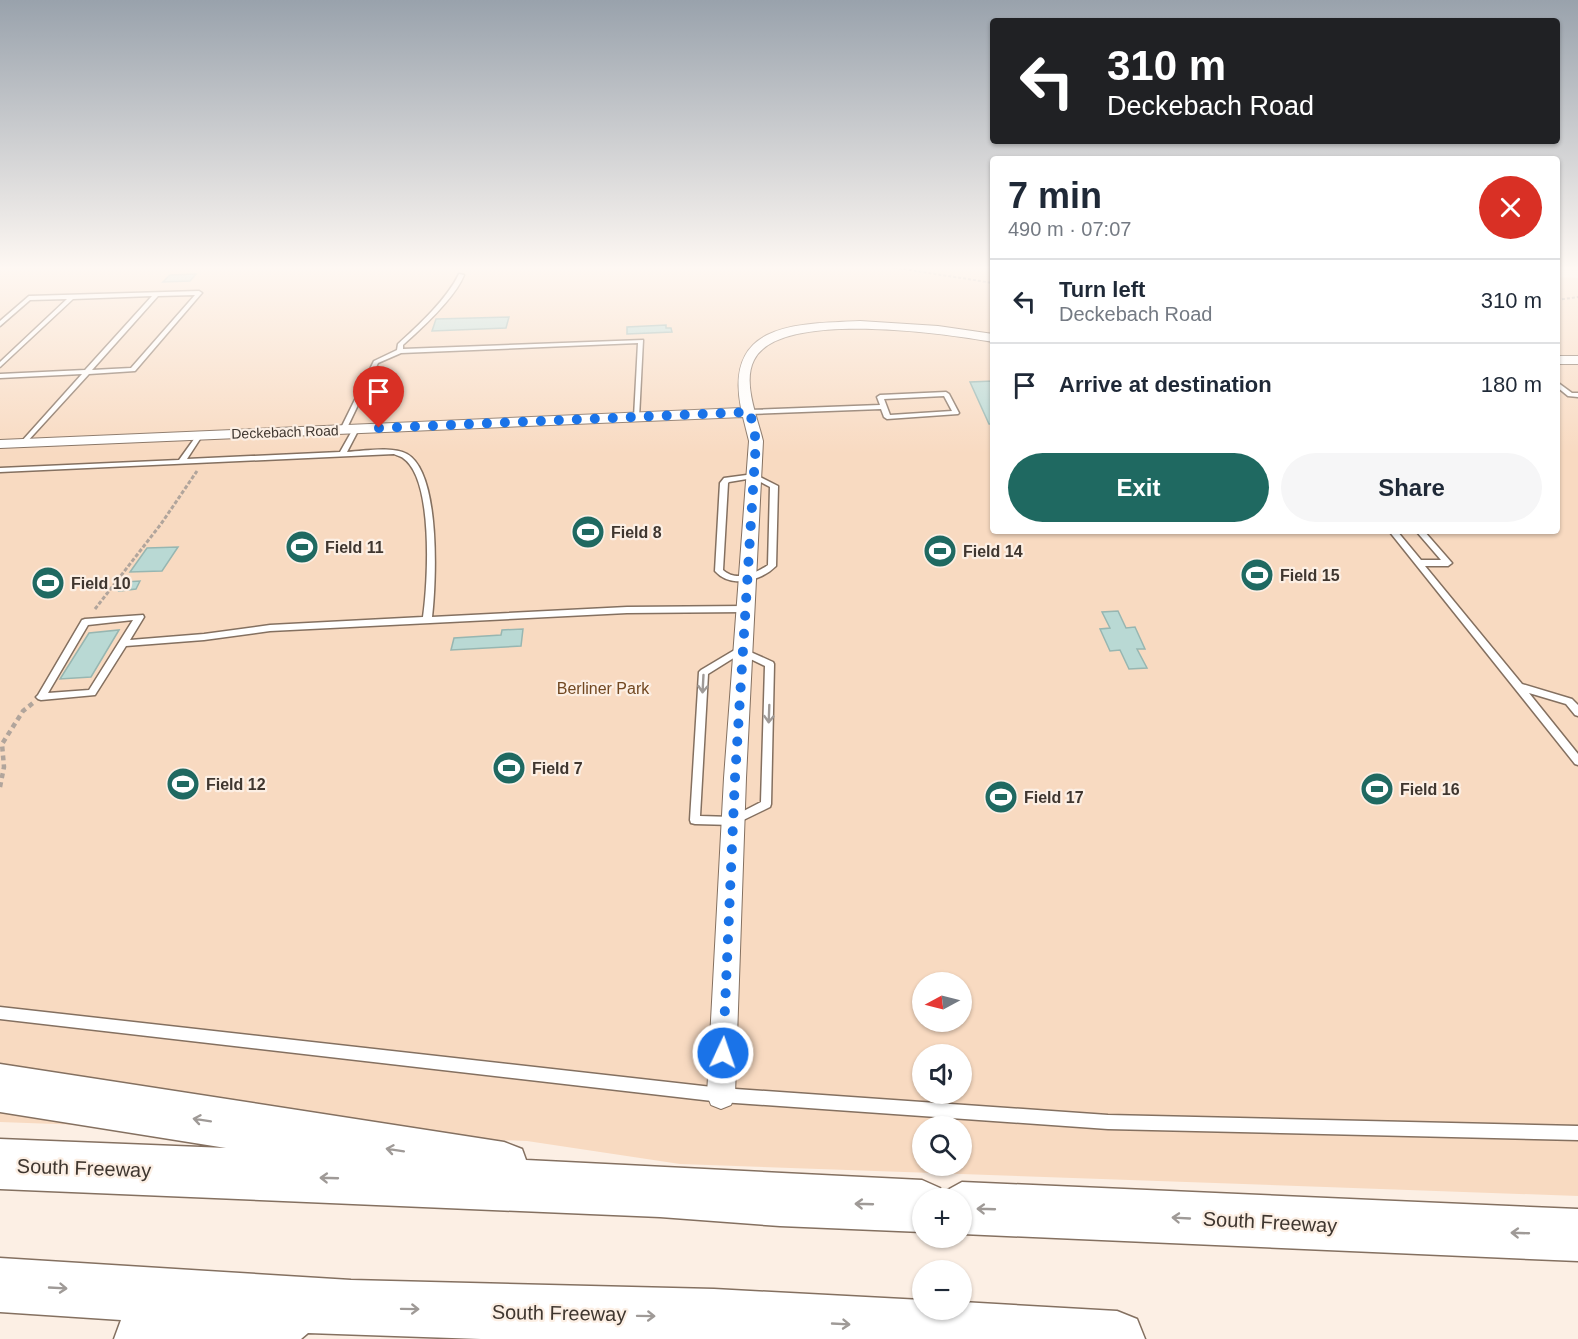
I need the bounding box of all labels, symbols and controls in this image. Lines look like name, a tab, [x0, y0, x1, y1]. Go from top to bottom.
icon: left	[1008, 42, 1086, 120]
text: 310 m	[1107, 42, 1226, 89]
text: Deckebach Road	[1107, 91, 1314, 121]
text: 7 min	[1008, 175, 1102, 216]
button: close	[1479, 176, 1542, 239]
text: 490 m · 07:07	[1008, 218, 1131, 240]
text: Turn left	[1059, 277, 1145, 302]
icon: left	[1008, 285, 1041, 318]
text: 310 m	[1481, 288, 1542, 313]
text: Deckebach Road	[1059, 303, 1212, 325]
pin	[353, 366, 404, 428]
icon: arrive	[1008, 369, 1041, 402]
text: Arrive at destination	[1059, 372, 1272, 397]
text: 180 m	[1481, 372, 1542, 397]
icon: arrive	[362, 375, 395, 408]
street label: Deckebach Road	[231, 422, 339, 442]
button: Exit	[1008, 453, 1269, 522]
button: Share	[1281, 453, 1542, 522]
sports icon: Field 8	[570, 514, 606, 550]
place label: Field 8	[611, 524, 662, 541]
sports icon: Field 11	[284, 529, 320, 565]
sports icon: Field 14	[922, 533, 958, 569]
place label: Field 11	[325, 539, 384, 556]
place label: Field 14	[963, 543, 1023, 560]
sports icon: Field 15	[1239, 557, 1275, 593]
sports icon: Field 10	[30, 565, 66, 601]
place label: Field 15	[1280, 567, 1340, 584]
place label: Field 10	[71, 575, 131, 592]
one-way arrow	[698, 673, 709, 693]
park label: Berliner Park	[557, 680, 650, 697]
one-way arrow	[763, 704, 775, 724]
sports icon: Field 7	[491, 750, 527, 786]
place label: Field 7	[532, 760, 583, 777]
sports icon: Field 12	[165, 766, 201, 802]
sports icon: Field 16	[1359, 771, 1395, 807]
place label: Field 12	[206, 776, 266, 793]
sports icon: Field 17	[983, 779, 1019, 815]
place label: Field 16	[1400, 781, 1460, 798]
place label: Field 17	[1024, 789, 1084, 806]
north arrow	[912, 972, 972, 1032]
map controls	[912, 972, 972, 1320]
position arrow	[691, 1021, 755, 1085]
button: sound	[912, 1044, 972, 1104]
one-way arrow	[193, 1114, 213, 1125]
button: search	[912, 1116, 972, 1176]
one-way arrow	[385, 1144, 405, 1155]
street label: South Freeway	[16, 1155, 152, 1181]
one-way arrow	[319, 1172, 339, 1183]
button: +	[912, 1188, 972, 1248]
one-way arrow	[855, 1198, 875, 1209]
one-way arrow	[977, 1203, 997, 1214]
street label: South Freeway	[1202, 1207, 1338, 1237]
one-way arrow	[1171, 1212, 1191, 1223]
one-way arrow	[1510, 1227, 1530, 1238]
button: −	[912, 1260, 972, 1320]
one-way arrow	[48, 1283, 68, 1294]
street label: South Freeway	[492, 1301, 626, 1325]
one-way arrow	[399, 1304, 419, 1315]
one-way arrow	[636, 1310, 656, 1321]
one-way arrow	[831, 1319, 851, 1330]

